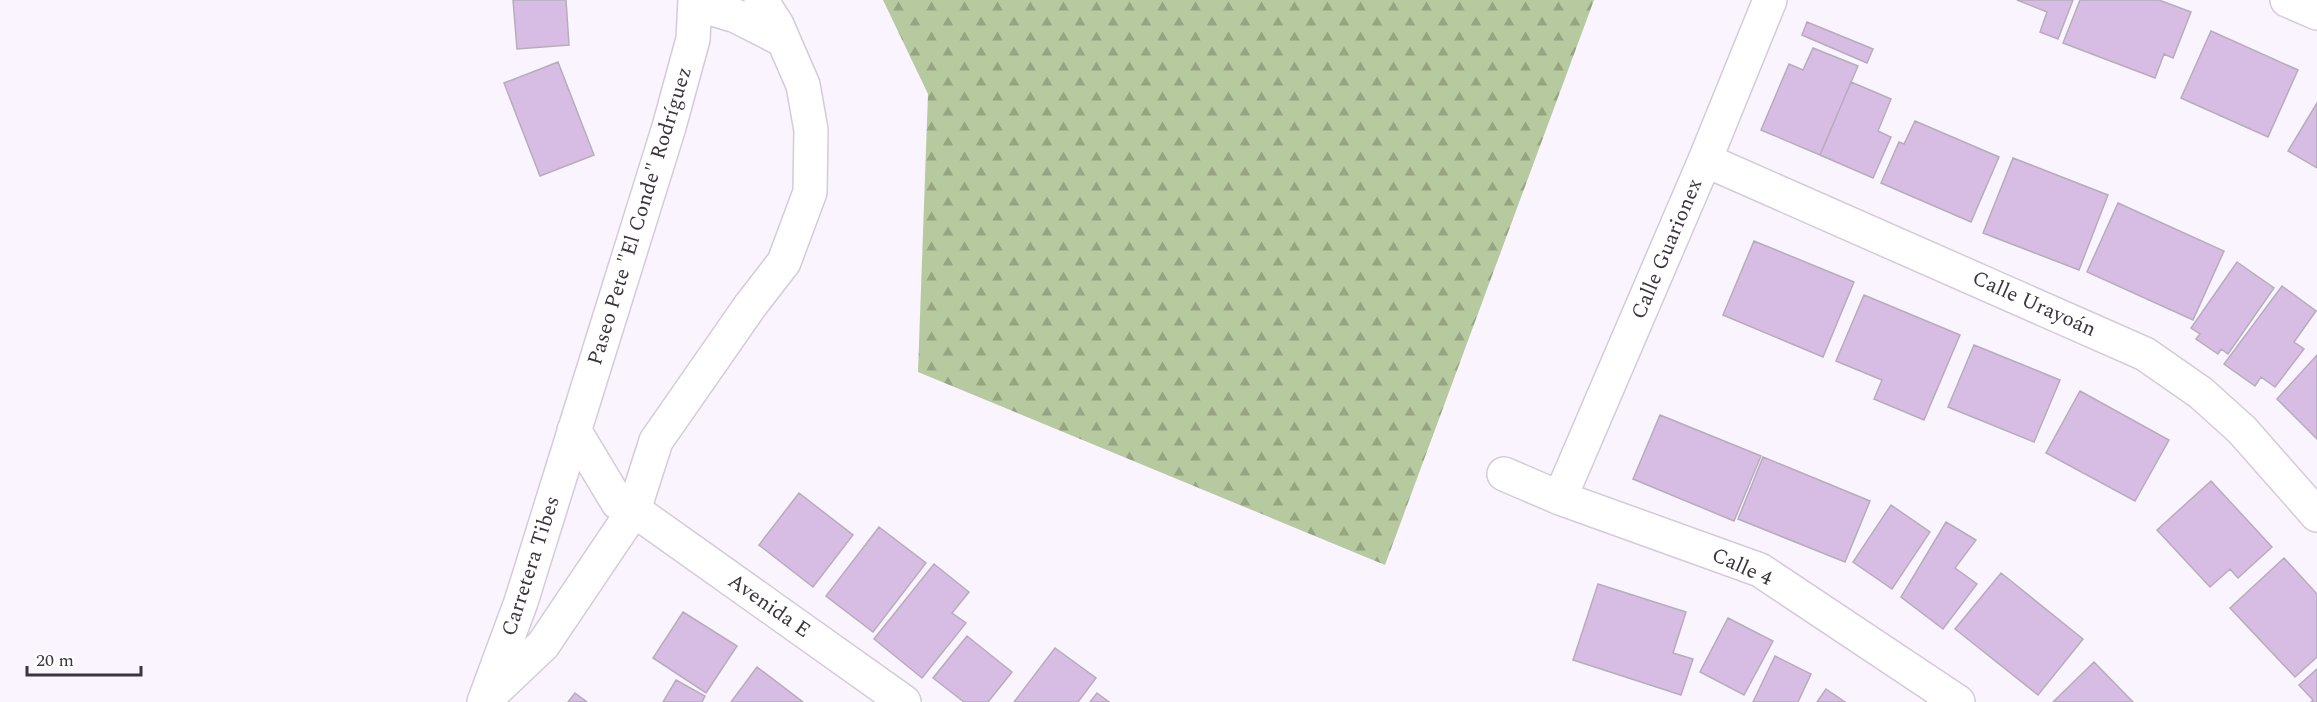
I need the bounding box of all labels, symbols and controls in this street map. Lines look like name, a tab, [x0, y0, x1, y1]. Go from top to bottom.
street label: Paseo Pete "El Conde" Rodríguez	[579, 63, 701, 369]
street label: Calle Guarionex	[1623, 174, 1711, 324]
street label: Calle Urayoán	[1967, 262, 2101, 346]
street label: Carretera Tibes	[493, 492, 569, 640]
street label: Calle 4	[1706, 539, 1778, 595]
street label: Avenida E	[721, 566, 817, 646]
scale bar	[27, 639, 141, 677]
text: 20 m	[36, 647, 74, 674]

